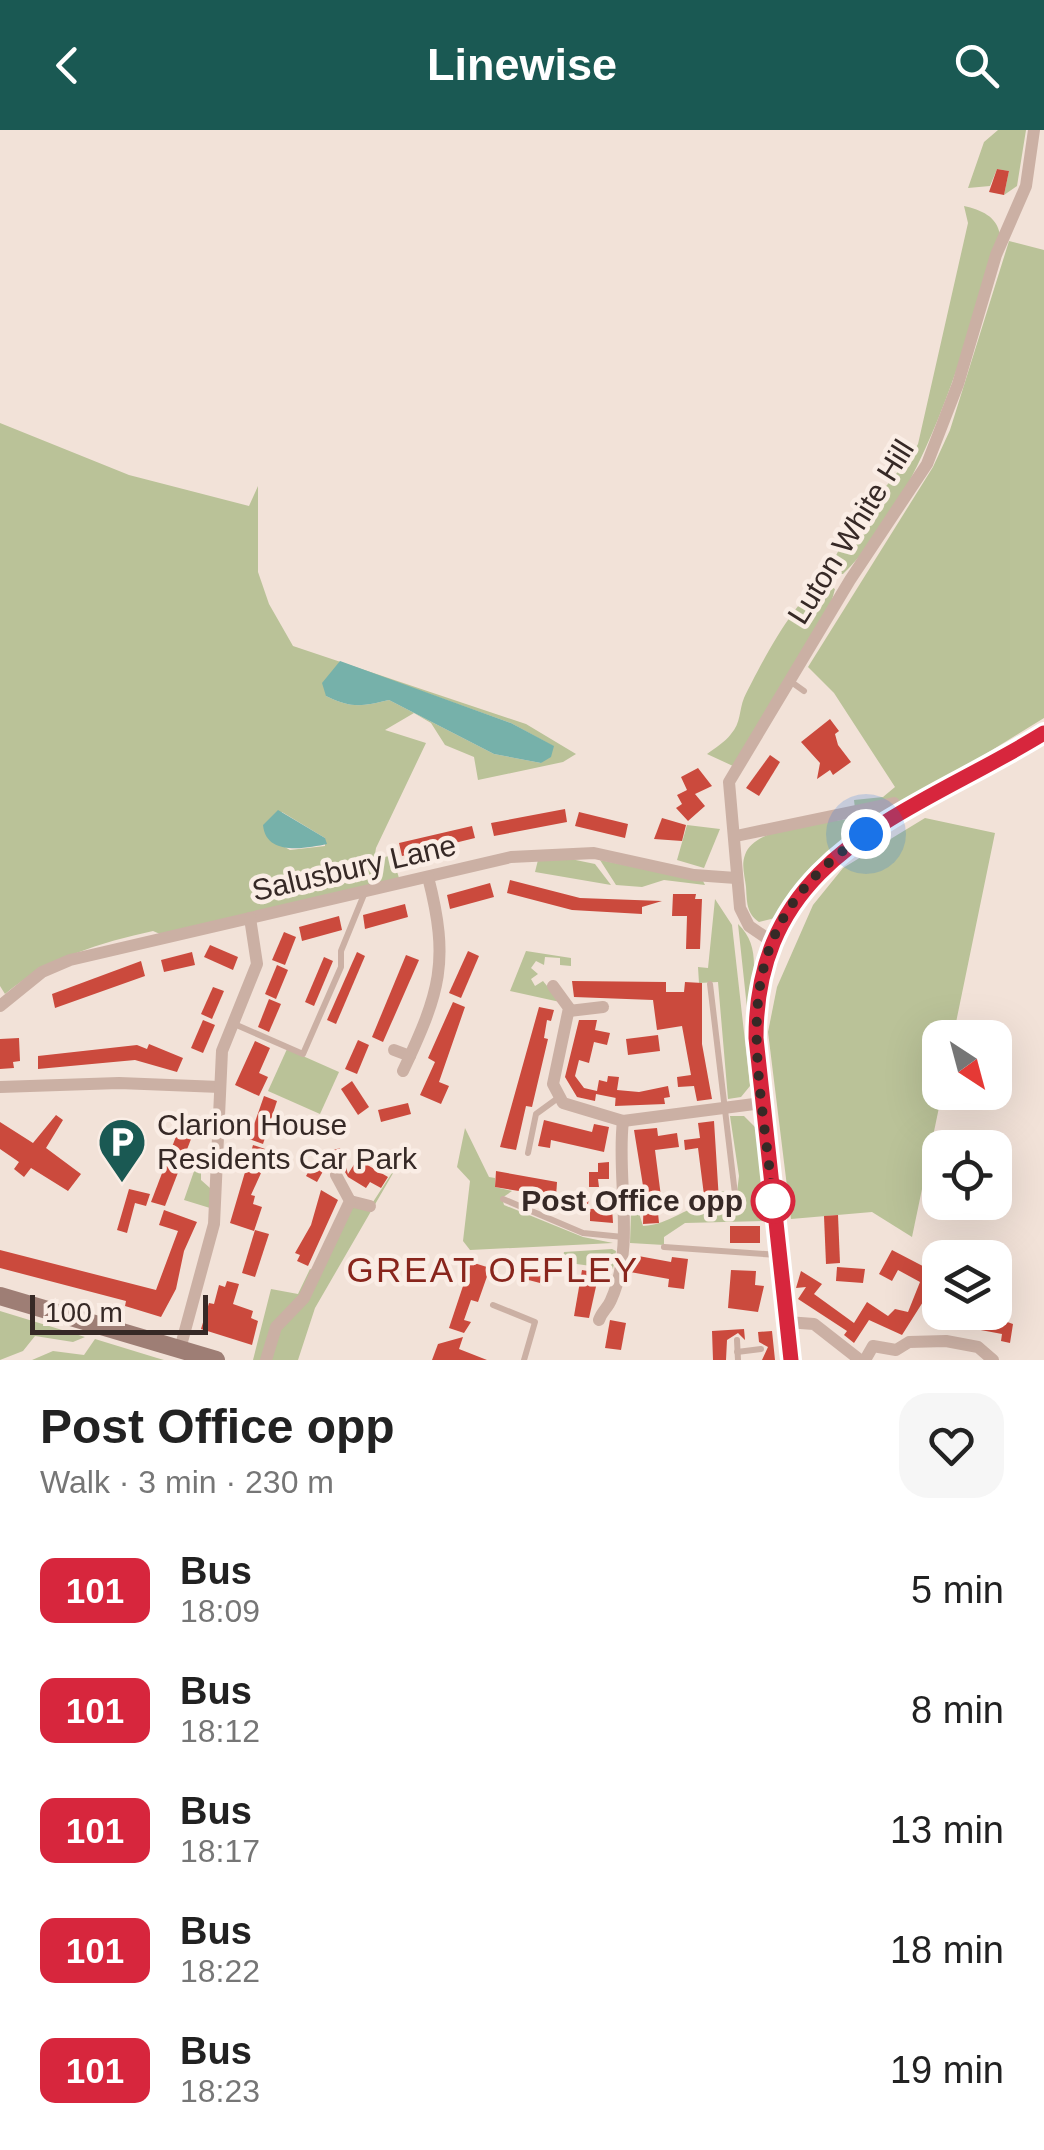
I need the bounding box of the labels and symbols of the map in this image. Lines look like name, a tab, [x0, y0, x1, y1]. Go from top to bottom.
street label: Luton White Hill	[781, 434, 920, 630]
your location	[841, 809, 891, 859]
street label: Salusbury Lane	[249, 828, 459, 907]
north arrow	[922, 1020, 1012, 1110]
place label: Clarion House Residents Car Park	[157, 1108, 418, 1175]
parking icon: Clarion House Residents Car Park	[96, 1116, 148, 1184]
marker: Post Office opp	[752, 1180, 794, 1222]
place label: Post Office opp	[521, 1184, 743, 1217]
district label: GREAT OFFLEY	[346, 1250, 640, 1289]
scale bar	[30, 1290, 208, 1334]

